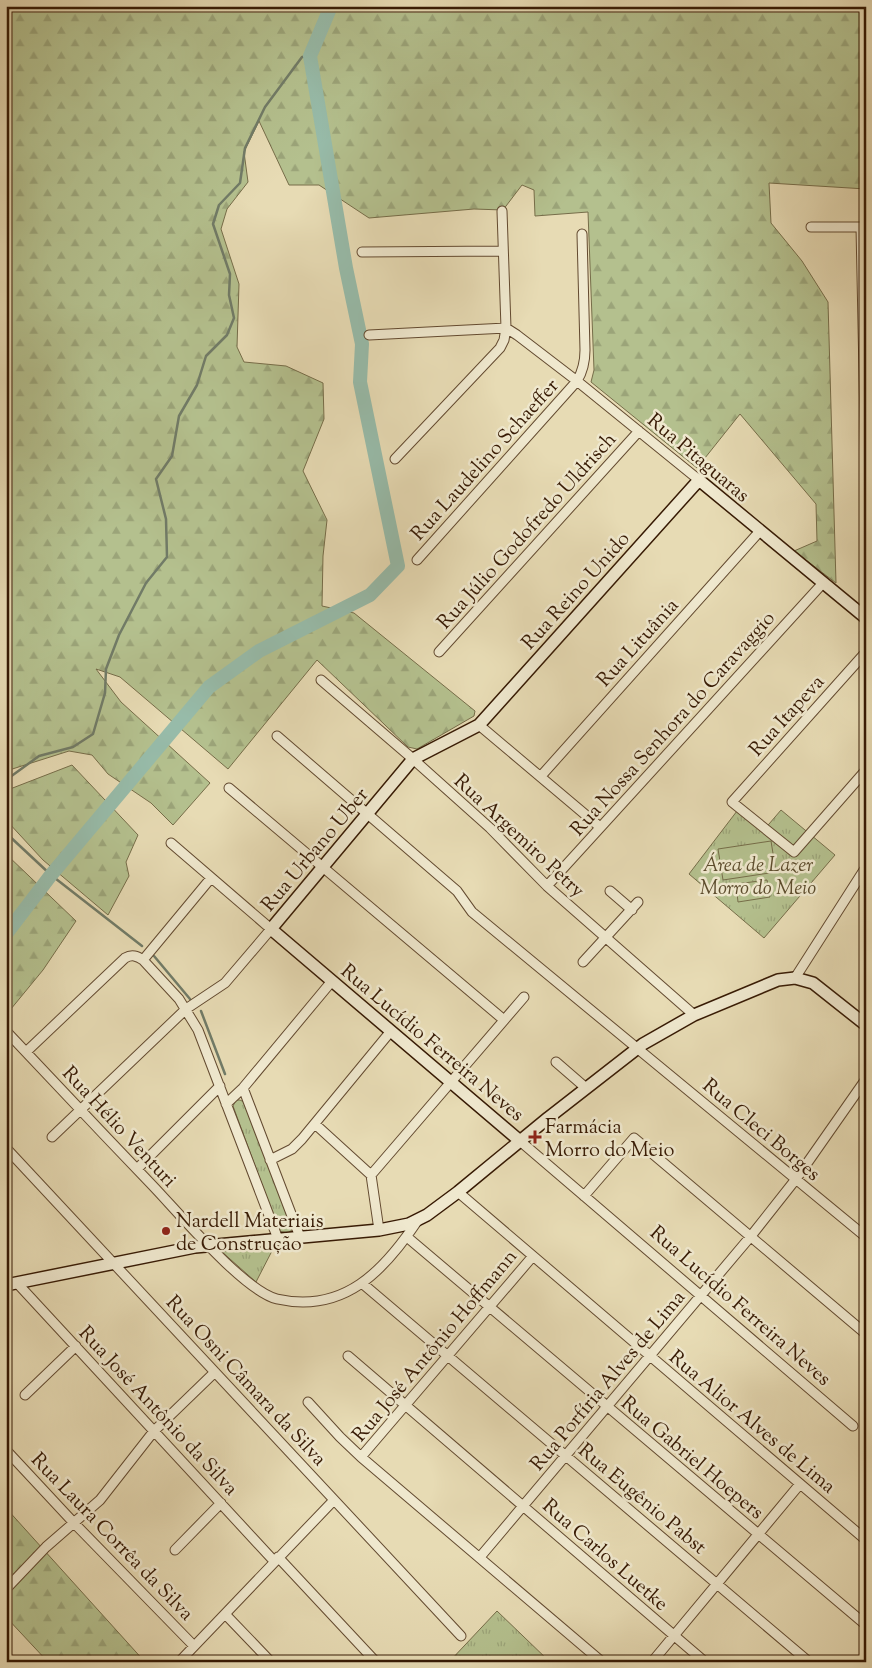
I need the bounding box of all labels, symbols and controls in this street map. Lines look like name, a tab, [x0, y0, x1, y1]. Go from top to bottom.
street label: Rua Laudelino Schaeffer	[405, 373, 567, 548]
street label: Rua Pitaguaras	[640, 407, 755, 511]
street label: Rua Júlio Godofredo Uldrisch	[431, 427, 625, 637]
street label: Rua Reino Unido	[516, 526, 638, 657]
street label: Rua Lituânia	[591, 593, 687, 695]
street label: Rua Nossa Senhora do Caravaggio	[565, 606, 783, 844]
street label: Rua Itapeva	[743, 669, 832, 764]
street label: Rua Argemiro Petry	[446, 768, 590, 905]
street label: Rua Urbano Uber	[255, 782, 377, 919]
park label: Área de Lazer Morro do Meio	[700, 852, 816, 904]
street label: Rua Lucídio Ferreira Neves	[333, 958, 530, 1130]
street label: Rua Hélio Venturi	[54, 1060, 182, 1195]
street label: Rua Cleci Borges	[695, 1073, 826, 1189]
place label: Farmácia Morro do Meio	[545, 1114, 674, 1166]
marker: Farmácia Morro do Meio	[529, 1131, 541, 1143]
place label: Nardell Materiais de Construção	[176, 1208, 324, 1260]
street label: Rua Lucídio Ferreira Neves	[642, 1220, 836, 1394]
marker: Nardell Materiais de Construção	[160, 1225, 172, 1237]
street label: Rua José Antônio Hoffmann	[347, 1244, 525, 1449]
street label: Rua Porfíria Alves de Lima	[525, 1285, 693, 1478]
street label: Rua Osni Câmara da Silva	[158, 1290, 332, 1474]
street label: Rua José Antônio da Silva	[71, 1320, 244, 1503]
street label: Rua Alior Alves de Lima	[662, 1344, 841, 1502]
street label: Rua Gabriel Hoepers	[614, 1390, 769, 1528]
street label: Rua Eugênio Pabst	[571, 1438, 712, 1562]
street label: Rua Laura Corrêa da Silva	[23, 1447, 199, 1628]
street label: Rua Carlos Luetke	[535, 1493, 674, 1619]

